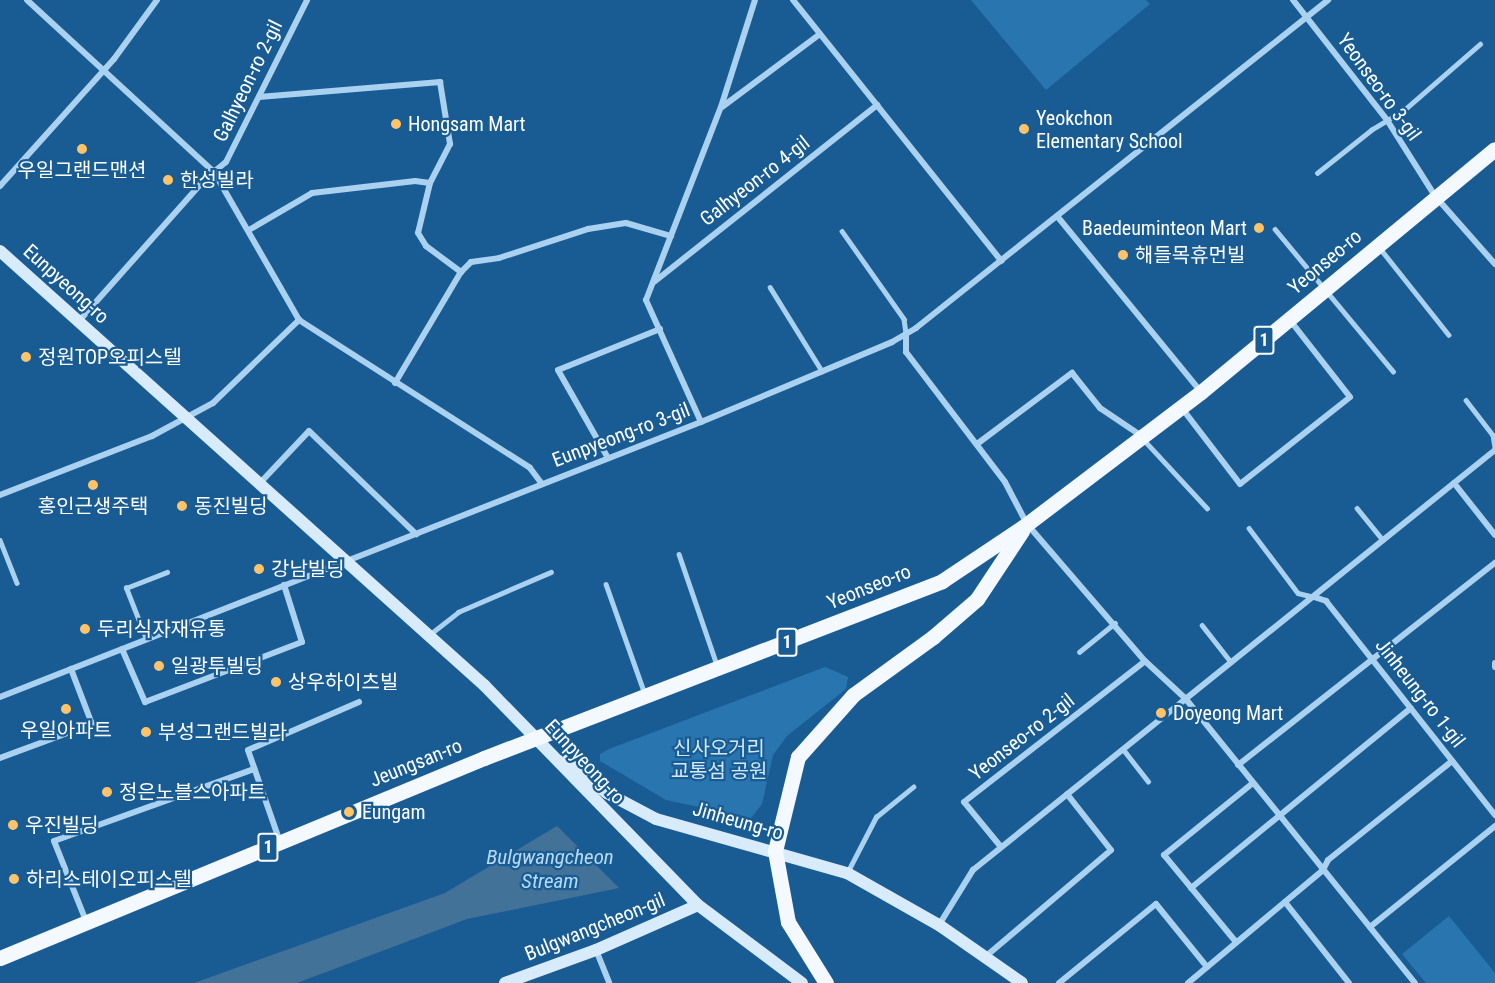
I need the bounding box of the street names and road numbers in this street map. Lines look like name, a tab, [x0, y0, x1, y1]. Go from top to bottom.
street label: Galhyeon-ro 2-gil	[208, 16, 288, 146]
street label: Yeonseo-ro 3-gil	[1332, 29, 1426, 145]
street label: Galhyeon-ro 4-gil	[695, 131, 815, 231]
street label: Yeonseo-ro	[1283, 224, 1367, 300]
street label: Eunpyeong-ro	[18, 239, 114, 329]
road number: 1	[1252, 325, 1276, 355]
street label: Eunpyeong-ro 3-gil	[549, 398, 693, 472]
street label: Yeonseo-ro	[824, 559, 914, 615]
road number: 1	[775, 627, 799, 657]
street label: Jinheung-ro 1-gil	[1370, 634, 1470, 752]
street label: Yeonseo-ro 2-gil	[965, 688, 1079, 786]
street label: Eunpyeong-ro	[540, 715, 630, 809]
street label: Jeungsan-ro	[366, 734, 466, 792]
street label: Jinheung-ro	[690, 797, 786, 845]
road number: 1	[256, 832, 280, 862]
street label: Bulgwangcheon-gil	[521, 888, 669, 966]

